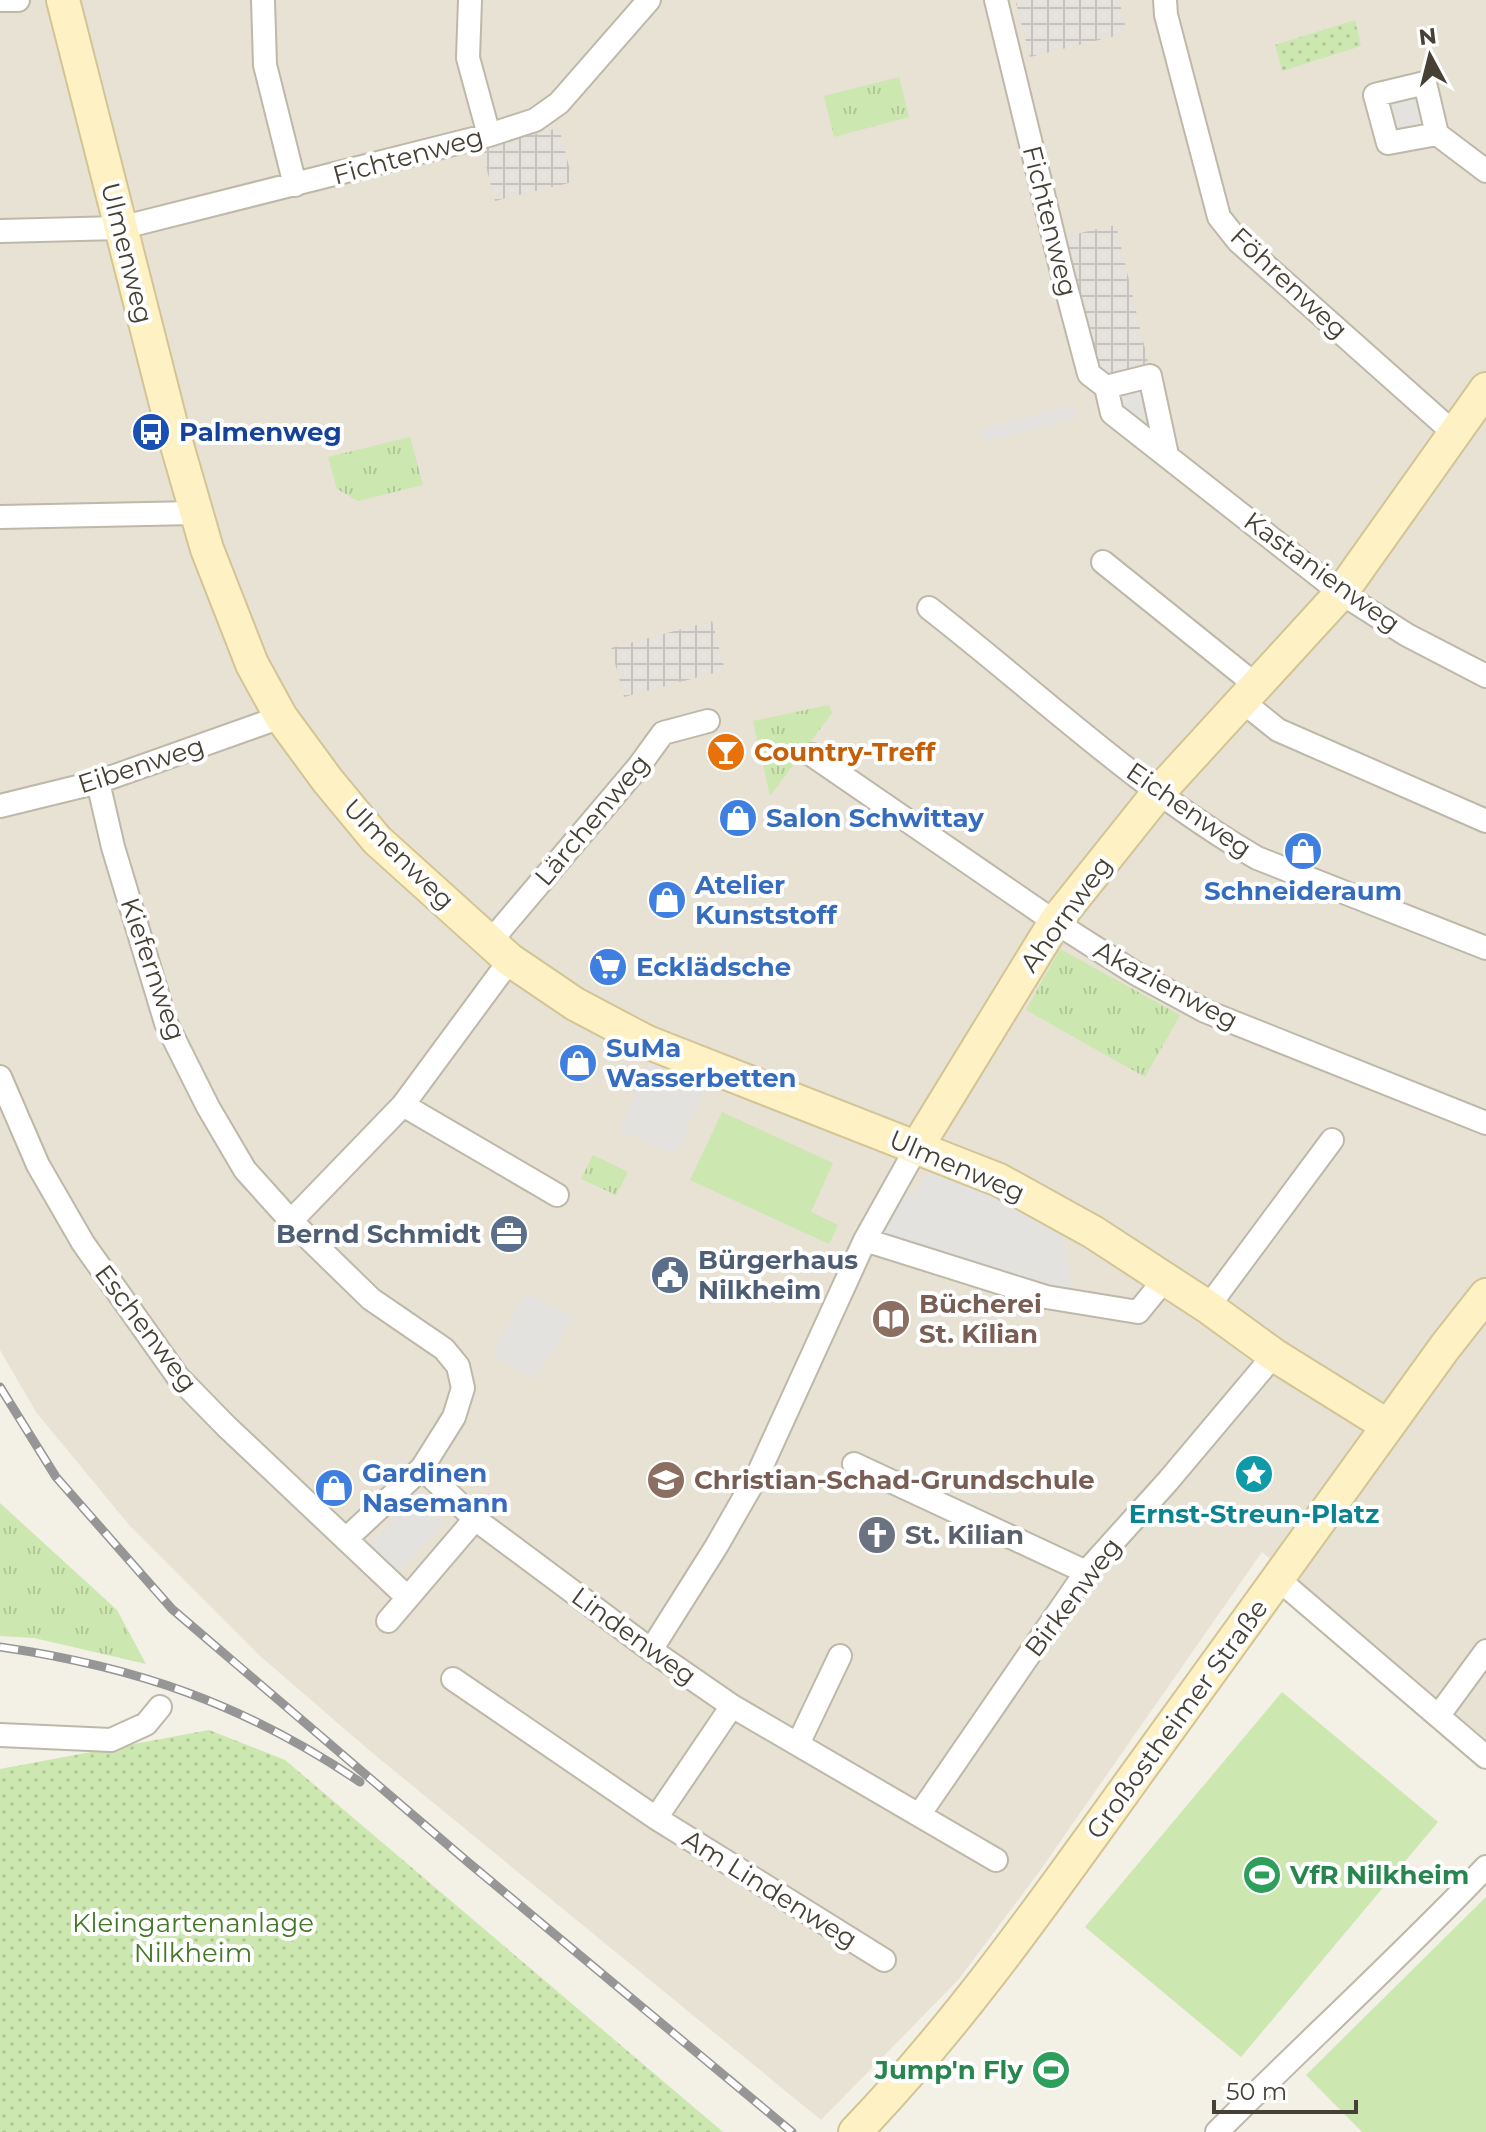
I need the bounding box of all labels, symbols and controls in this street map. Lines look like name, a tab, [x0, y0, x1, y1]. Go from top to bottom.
north arrow	[1390, 16, 1470, 96]
text: N	[1417, 22, 1438, 51]
street label: Fichtenweg	[329, 121, 487, 191]
street label: Fichtenweg	[1016, 142, 1084, 300]
street label: Ulmenweg	[94, 179, 160, 327]
street label: Föhrenweg	[1224, 221, 1354, 345]
bus stop icon: Palmenweg	[130, 411, 172, 453]
place label: Palmenweg	[179, 416, 342, 448]
street label: Kastanienweg	[1238, 505, 1406, 639]
street label: Eibenweg	[74, 730, 208, 800]
bar icon: Country-Treff	[705, 731, 747, 773]
place label: Country-Treff	[754, 736, 936, 768]
street label: Lärchenweg	[528, 748, 656, 892]
street label: Eichenweg	[1120, 755, 1258, 865]
street label: Ulmenweg	[337, 792, 461, 916]
shop icon: Salon Schwittay	[717, 797, 759, 839]
place label: Salon Schwittay	[766, 802, 984, 834]
shop icon: Schneideraum	[1282, 830, 1324, 872]
street label: Ahornweg	[1013, 850, 1119, 978]
place label: Atelier Kunststoff	[694, 869, 838, 931]
place label: Schneideraum	[1204, 875, 1402, 907]
shop icon: Atelier Kunststoff	[646, 879, 688, 921]
street label: Kiefernweg	[114, 893, 192, 1045]
street label: Akazienweg	[1088, 934, 1244, 1036]
supermarket icon: Ecklädsche	[587, 946, 629, 988]
place label: Ecklädsche	[636, 951, 791, 983]
place label: SuMa Wasserbetten	[606, 1032, 797, 1094]
shop icon: SuMa Wasserbetten	[557, 1042, 599, 1084]
street label: Ulmenweg	[884, 1123, 1030, 1209]
office icon: Bernd Schmidt	[488, 1213, 530, 1255]
place label: Bernd Schmidt	[276, 1218, 481, 1250]
place label: Bürgerhaus Nilkheim	[698, 1244, 858, 1306]
public building icon: Bürgerhaus Nilkheim	[649, 1254, 691, 1296]
street label: Eschenweg	[88, 1258, 204, 1398]
place label: Bücherei St. Kilian	[919, 1288, 1042, 1350]
library icon: Bücherei St. Kilian	[870, 1298, 912, 1340]
place icon: Ernst-Streun-Platz	[1233, 1453, 1275, 1495]
place label: Gardinen Nasemann	[362, 1457, 509, 1519]
school or university icon: Christian-Schad-Grundschule	[645, 1459, 687, 1501]
place label: Christian-Schad-Grundschule	[694, 1464, 1095, 1496]
shop icon: Gardinen Nasemann	[313, 1467, 355, 1509]
place label: Ernst-Streun-Platz	[1129, 1498, 1379, 1530]
church icon: St. Kilian	[856, 1514, 898, 1556]
place label: St. Kilian	[905, 1519, 1024, 1551]
street label: Birkenweg	[1018, 1531, 1128, 1663]
street label: Lindenweg	[565, 1580, 703, 1692]
street label: Großostheimer Straße	[1079, 1593, 1275, 1845]
street label: Am Lindenweg	[677, 1823, 863, 1955]
sports icon: VfR Nilkheim	[1241, 1854, 1283, 1896]
place label: VfR Nilkheim	[1289, 1859, 1469, 1891]
park label: Kleingartenanlage Nilkheim	[72, 1907, 314, 1969]
sports icon: Jump'n Fly	[1030, 2049, 1072, 2091]
place label: Jump'n Fly	[874, 2054, 1023, 2086]
scale bar	[1214, 2064, 1356, 2114]
text: 50 m	[1226, 2077, 1287, 2106]

